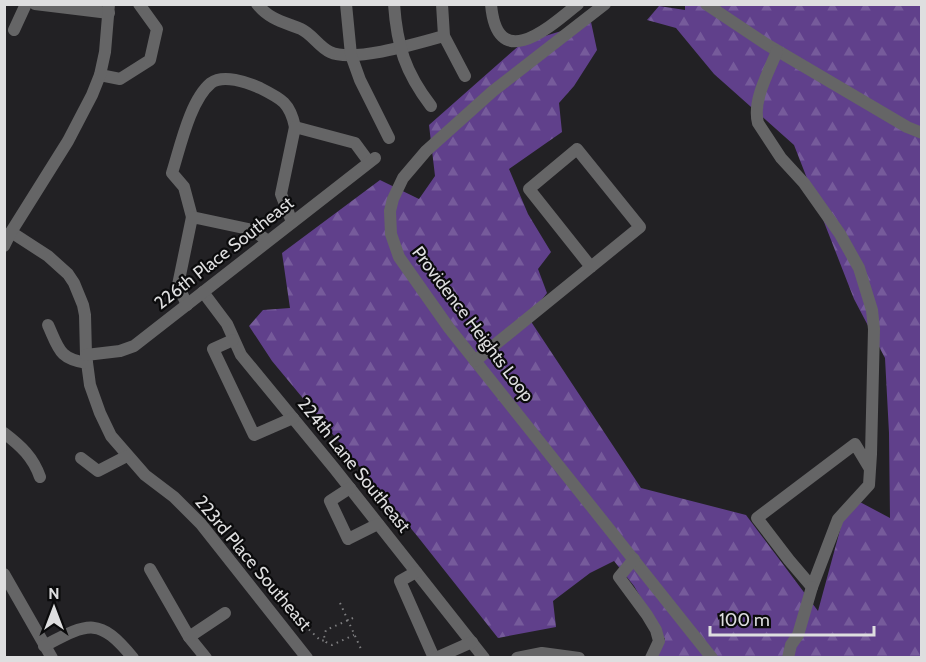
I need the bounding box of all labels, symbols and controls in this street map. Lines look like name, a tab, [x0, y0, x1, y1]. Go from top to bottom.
street label: 226th Place Southeast	[150, 192, 298, 314]
street label: Providence Heights Loop	[407, 242, 539, 406]
street label: 224th Lane Southeast	[293, 393, 415, 537]
street label: 223rd Place Southeast	[190, 491, 316, 635]
north arrow	[24, 578, 84, 638]
text: N	[48, 584, 60, 603]
scale bar	[710, 599, 874, 637]
text: 100 m	[719, 609, 770, 631]

